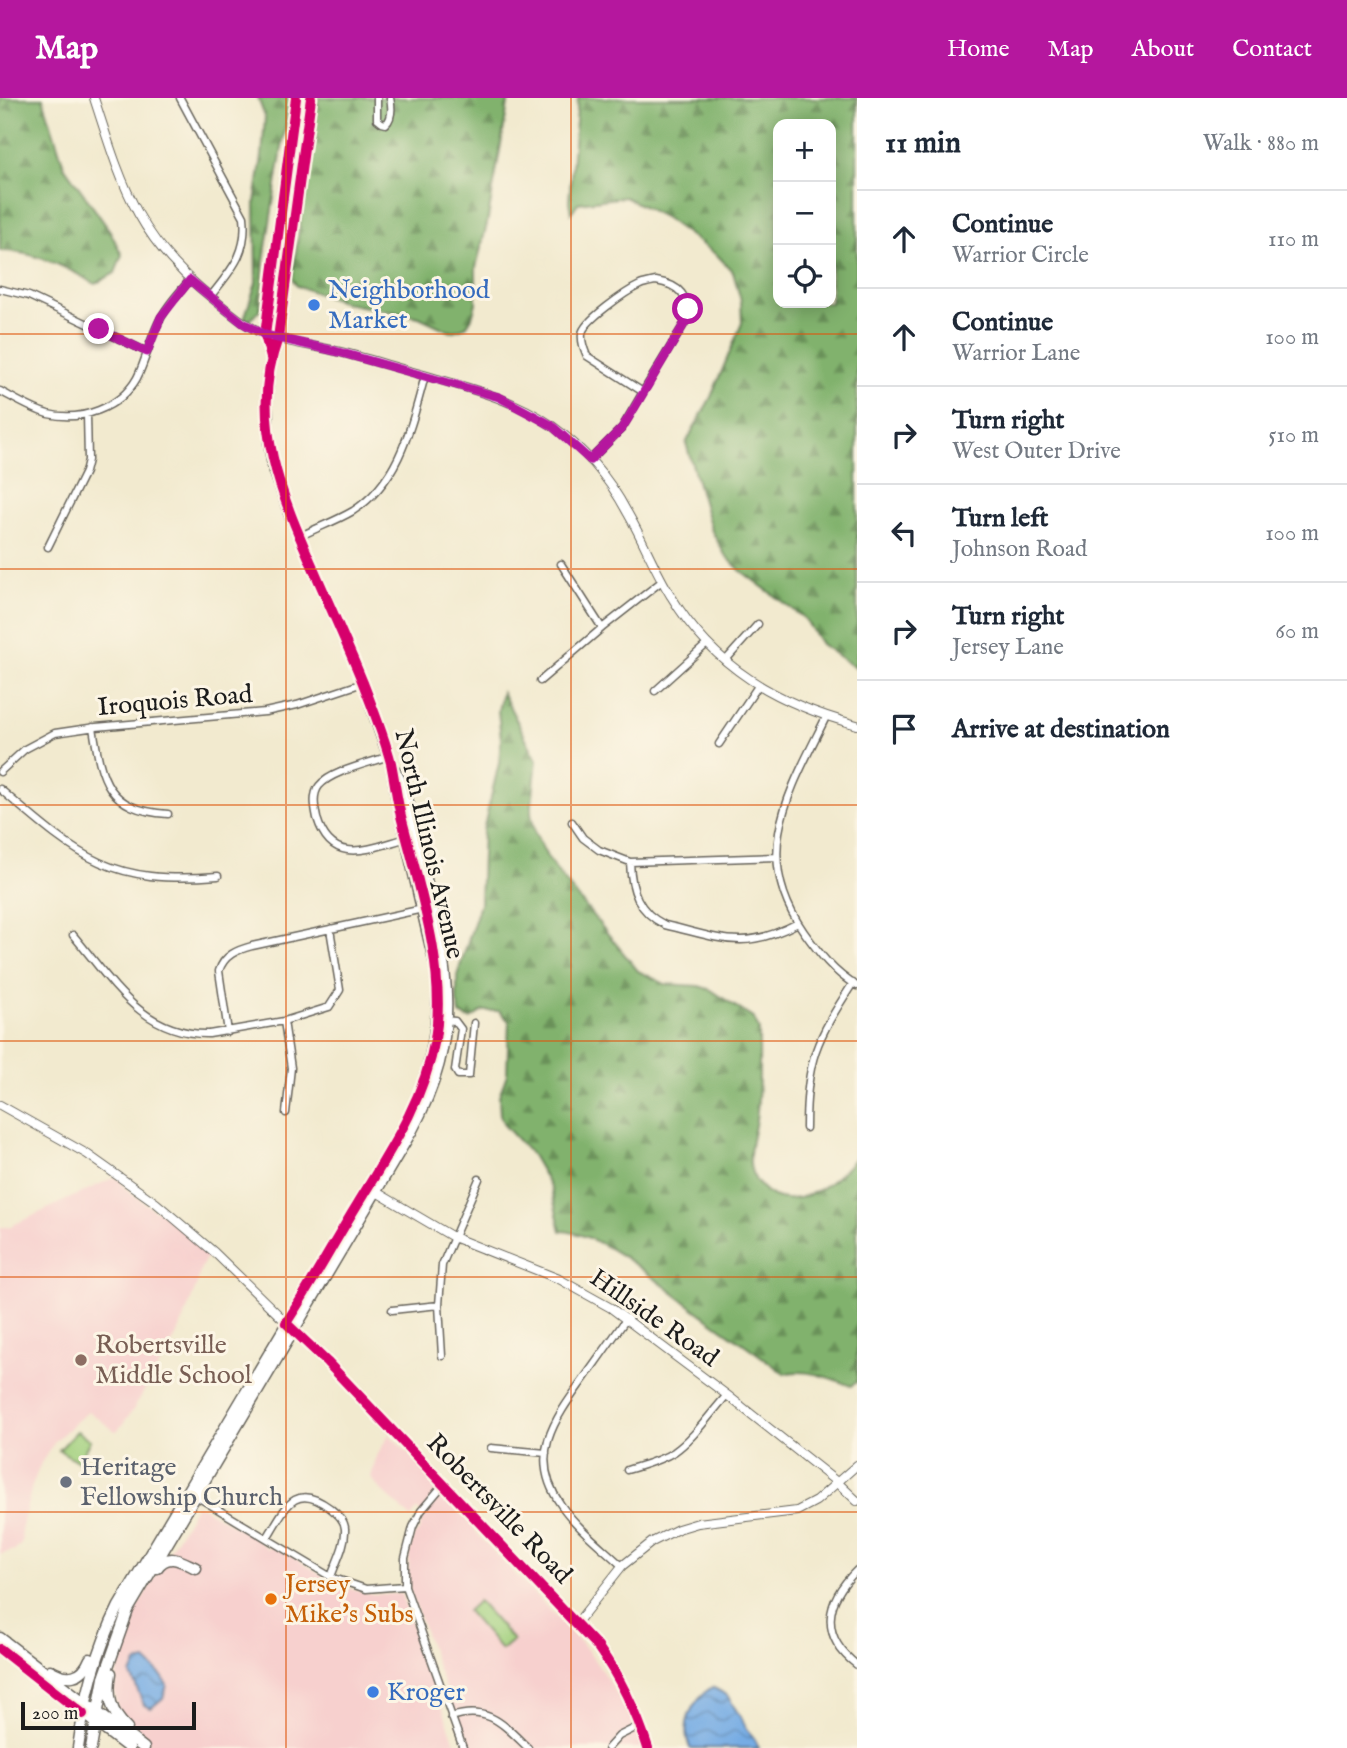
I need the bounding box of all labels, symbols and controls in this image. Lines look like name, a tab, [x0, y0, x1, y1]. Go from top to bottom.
text: Map	[35, 28, 98, 70]
text: Home	[947, 34, 1010, 65]
text: Map	[1048, 34, 1094, 65]
text: About	[1132, 34, 1194, 65]
text: Contact	[1232, 34, 1312, 65]
map controls	[773, 119, 836, 308]
button: +	[773, 119, 836, 182]
text: 11 min	[885, 125, 961, 163]
text: Walk · 880 m	[1203, 129, 1319, 158]
button: −	[773, 182, 836, 245]
text: Continue	[952, 208, 1053, 241]
icon: ahead	[885, 220, 923, 258]
text: 110 m	[1268, 225, 1319, 254]
text: Warrior Circle	[952, 241, 1089, 270]
button: locate	[773, 245, 836, 308]
place label: Neighborhood Market	[328, 274, 490, 337]
route start	[672, 293, 703, 324]
marker: Neighborhood Market	[306, 297, 322, 313]
text: Continue	[952, 306, 1053, 339]
route end	[83, 313, 114, 344]
icon: ahead	[885, 318, 923, 356]
text: 100 m	[1265, 323, 1319, 352]
text: Warrior Lane	[952, 339, 1080, 368]
text: Turn right	[952, 404, 1065, 437]
icon: right	[885, 416, 923, 454]
text: 510 m	[1268, 421, 1319, 450]
text: West Outer Drive	[952, 437, 1121, 466]
text: Turn left	[952, 502, 1049, 535]
icon: left	[885, 514, 923, 552]
text: 100 m	[1265, 519, 1319, 548]
text: Johnson Road	[952, 535, 1087, 564]
text: Turn right	[952, 600, 1065, 633]
icon: right	[885, 612, 923, 650]
text: 60 m	[1275, 617, 1319, 646]
text: Jersey Lane	[952, 633, 1064, 662]
street label: Iroquois Road	[96, 678, 254, 724]
icon: arrive	[885, 710, 923, 748]
text: Arrive at destination	[952, 713, 1170, 746]
street label: North Illinois Avenue	[386, 726, 472, 962]
street label: Hillside Road	[583, 1262, 725, 1375]
place label: Robertsville Middle School	[95, 1329, 253, 1392]
marker: Robertsville Middle School	[73, 1352, 89, 1368]
street label: Robertsville Road	[419, 1427, 579, 1591]
place label: Heritage Fellowship Church	[80, 1451, 283, 1514]
marker: Heritage Fellowship Church	[58, 1474, 74, 1490]
place label: Jersey Mike's Subs	[282, 1568, 414, 1631]
marker: Jersey Mike's Subs	[263, 1591, 279, 1607]
place label: Kroger	[387, 1676, 465, 1709]
marker: Kroger	[365, 1684, 381, 1700]
scale bar	[21, 1699, 196, 1731]
text: 200 m	[32, 1702, 78, 1726]

